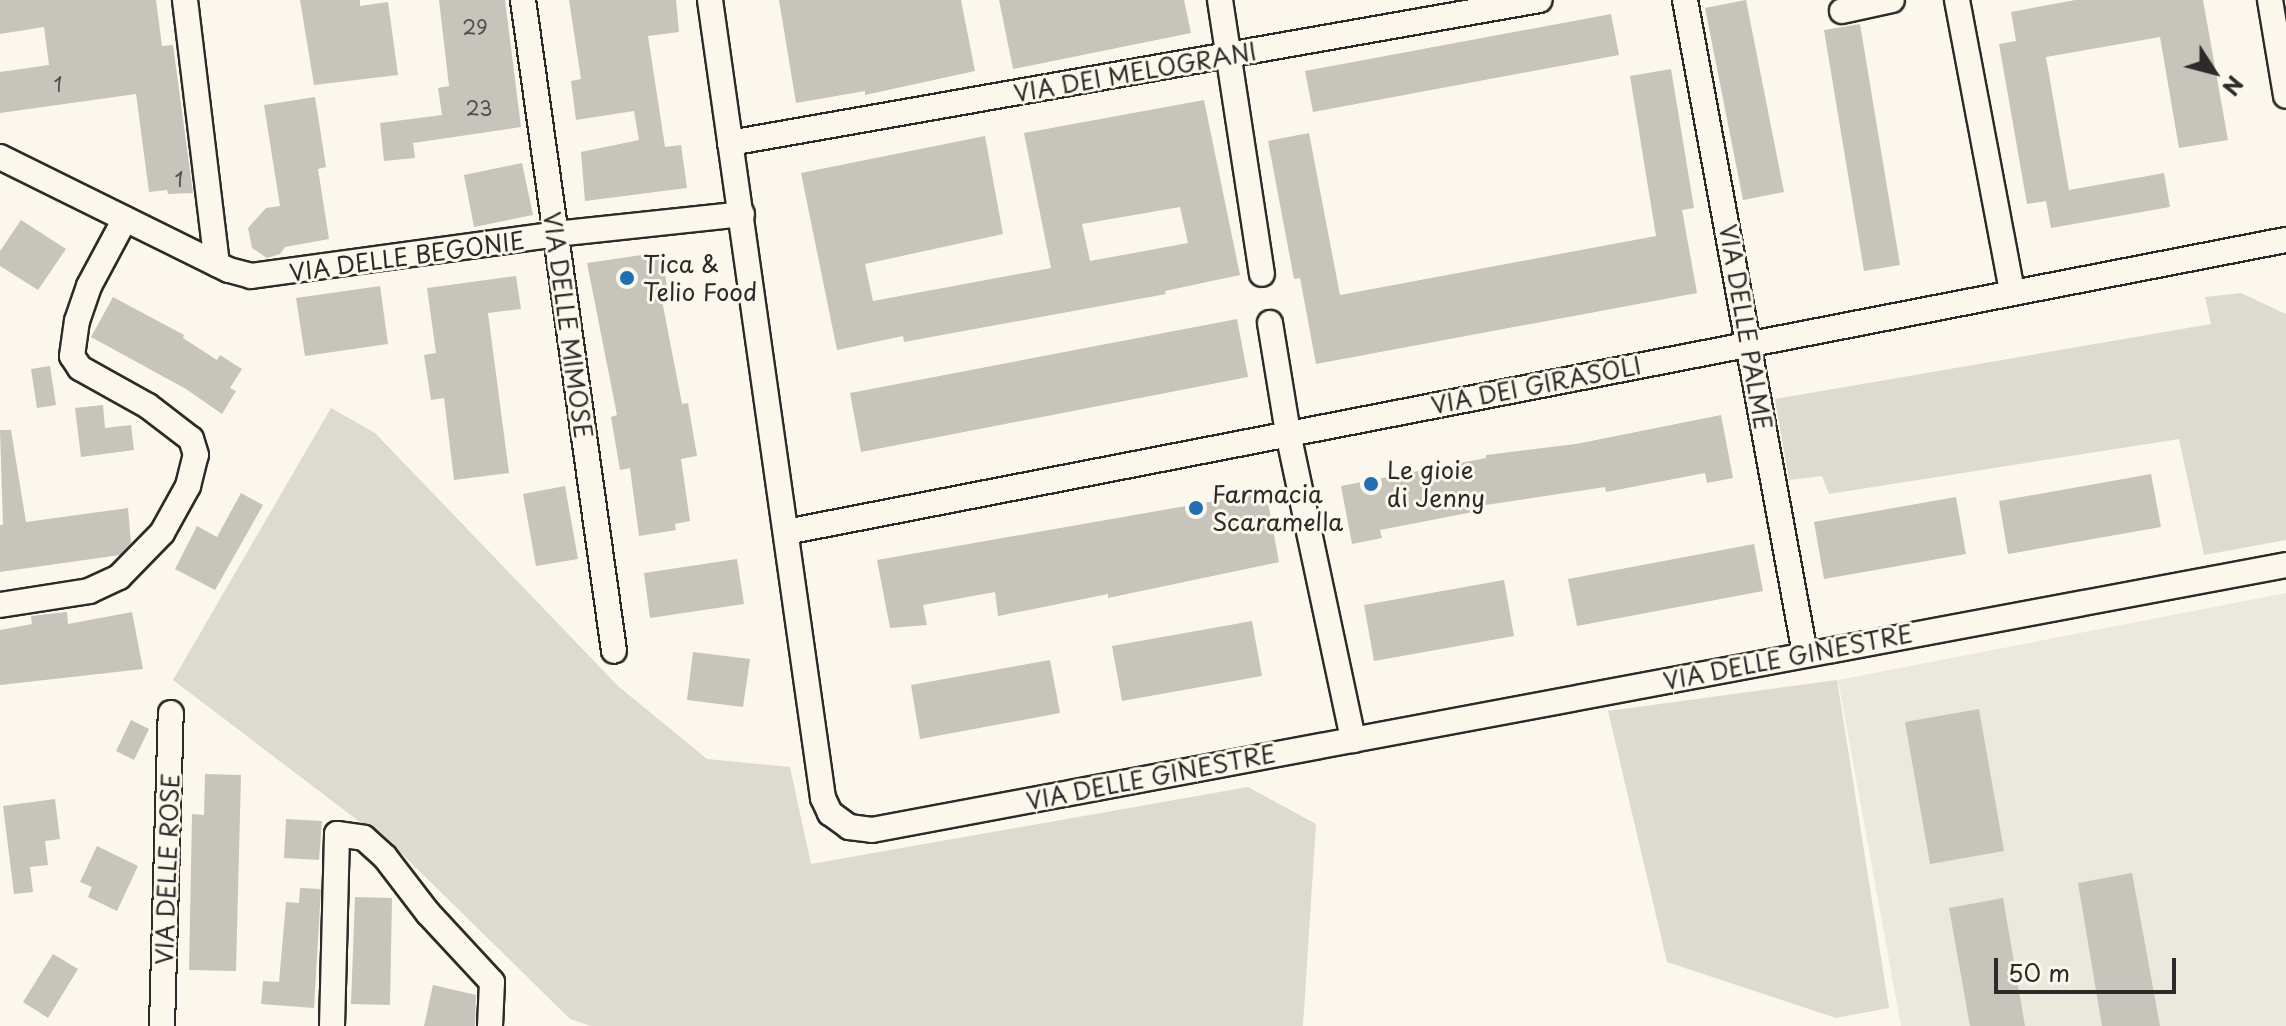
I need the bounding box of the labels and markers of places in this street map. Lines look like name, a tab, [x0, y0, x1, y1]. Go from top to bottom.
place label: Tica & Telio Food	[643, 250, 758, 306]
marker: Tica & Telio Food	[618, 269, 636, 287]
place label: Le gioie di Jenny	[1387, 456, 1484, 512]
marker: Le gioie di Jenny	[1362, 475, 1380, 493]
place label: Farmacia Scaramella	[1212, 480, 1343, 536]
marker: Farmacia Scaramella	[1187, 499, 1205, 517]

